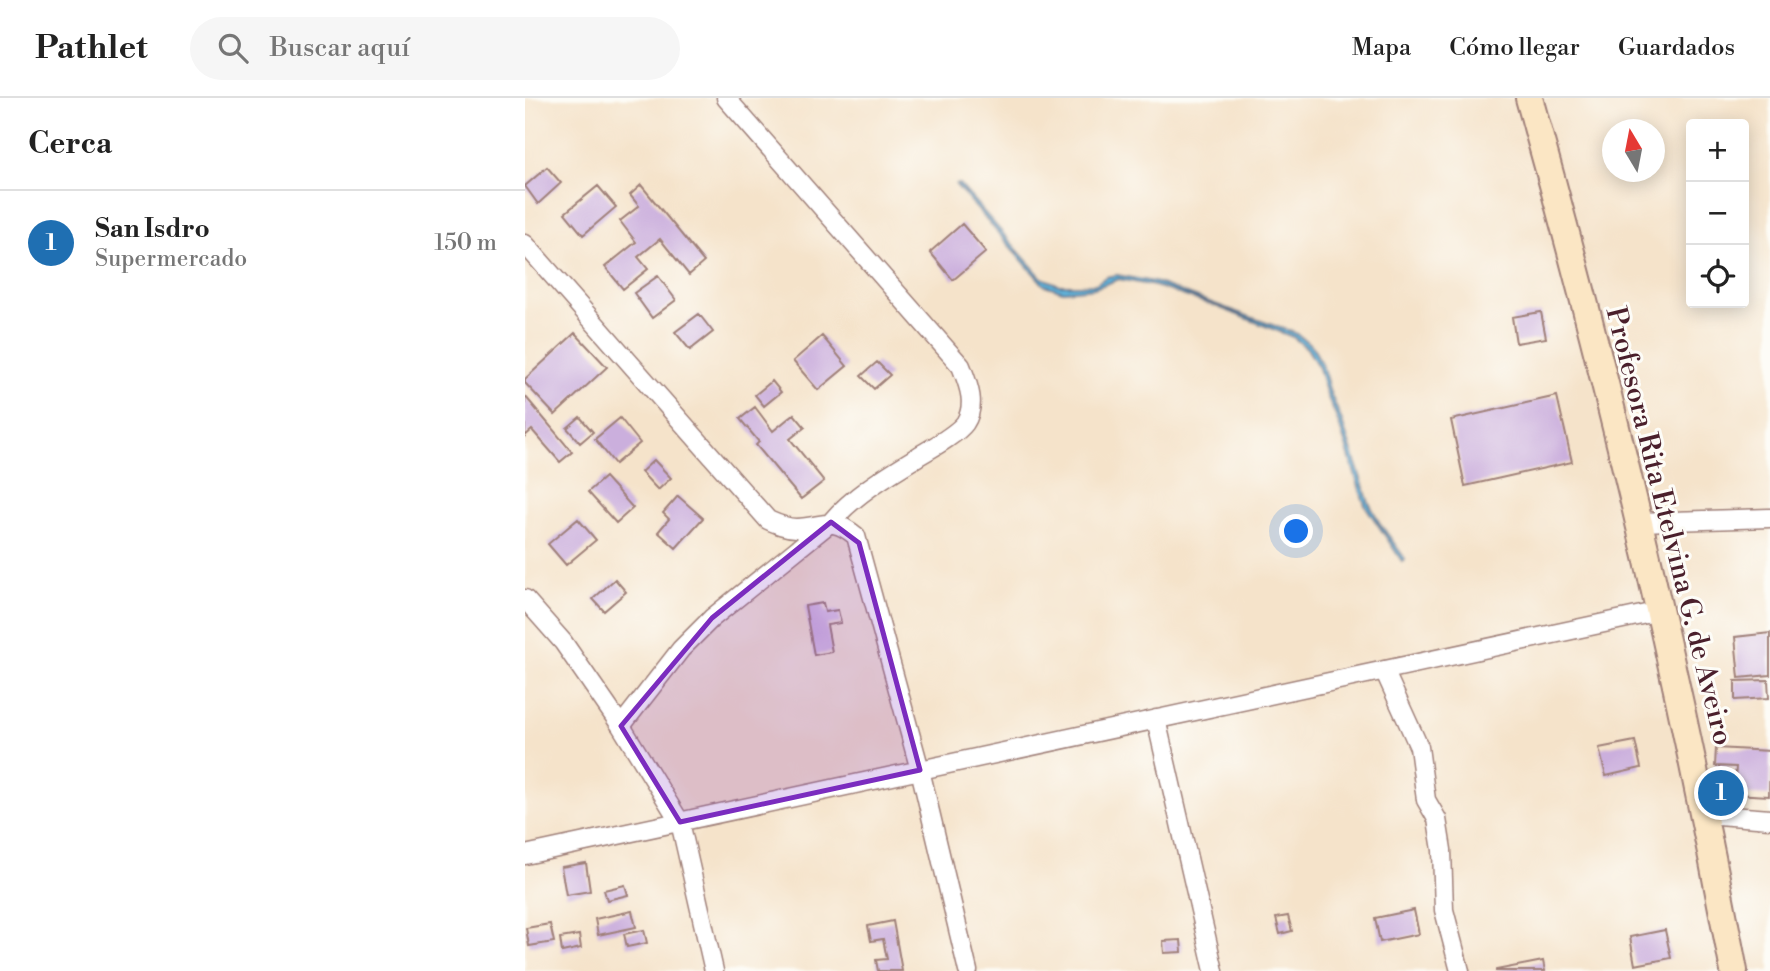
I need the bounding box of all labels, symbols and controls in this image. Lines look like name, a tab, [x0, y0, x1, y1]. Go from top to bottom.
search box	[190, 17, 680, 80]
text: Pathlet	[35, 28, 148, 69]
icon: search	[214, 29, 252, 67]
text: Buscar aquí	[270, 32, 410, 64]
text: Mapa	[1352, 33, 1411, 63]
text: Cómo llegar	[1449, 33, 1580, 63]
text: Guardados	[1618, 33, 1735, 63]
north arrow	[1602, 119, 1665, 182]
map controls	[1686, 119, 1749, 308]
button: +	[1686, 119, 1749, 182]
text: Cerca	[28, 125, 112, 163]
button: −	[1686, 182, 1749, 245]
text: San Isdro	[95, 213, 210, 245]
text: 1	[45, 229, 57, 257]
text: 150 m	[434, 229, 497, 257]
text: Supermercado	[95, 245, 247, 273]
button: locate	[1686, 245, 1749, 308]
street label: Profesora Rita Etelvina G. de Aveiro	[1598, 303, 1740, 749]
your location	[1279, 514, 1313, 548]
pin: 1	[1698, 767, 1744, 819]

